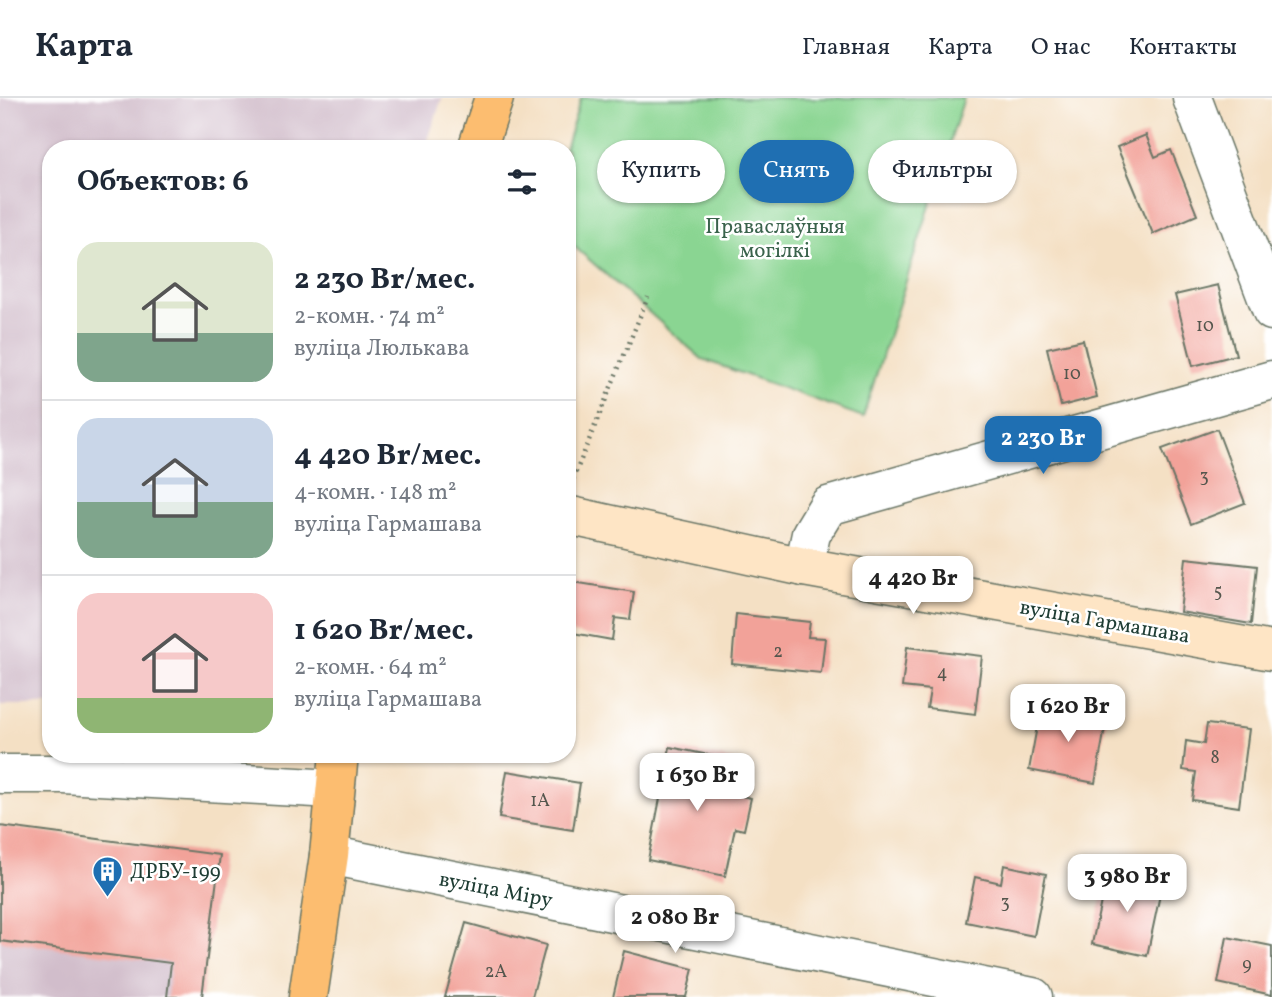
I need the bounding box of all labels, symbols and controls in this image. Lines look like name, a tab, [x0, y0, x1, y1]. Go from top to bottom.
text: Карта	[35, 25, 133, 71]
text: Главная	[802, 31, 890, 65]
text: Карта	[928, 31, 993, 65]
text: О нас	[1031, 31, 1091, 65]
text: Контакты	[1129, 31, 1237, 65]
chip: Купить	[597, 140, 725, 203]
chip: Снять	[739, 140, 854, 203]
chip: Фильтры	[868, 140, 1017, 203]
text: Объектов: 6	[77, 161, 249, 203]
icon: filters	[503, 163, 541, 201]
park label: Праваслаўныя могілкі	[705, 213, 845, 266]
text: 2 230 Br/мес.	[294, 259, 476, 301]
icon: home	[133, 270, 217, 354]
text: 2-комн. · 74 m²	[294, 301, 445, 333]
house number: 10	[1196, 314, 1214, 339]
text: вуліца Люлькава	[294, 333, 470, 365]
house number: 10	[1063, 362, 1081, 387]
pin: 2 230 Br	[971, 416, 1115, 476]
text: 2 230 Br	[1001, 423, 1085, 455]
text: 4 420 Br/мес.	[294, 435, 482, 477]
icon: home	[133, 446, 217, 530]
house number: 3	[1199, 465, 1209, 490]
text: 4-комн. · 148 m²	[294, 477, 457, 509]
text: вуліца Гармашава	[294, 509, 482, 541]
pin: 4 420 Br	[841, 556, 985, 616]
text: 4 420 Br	[868, 563, 958, 595]
house number: 5	[1214, 580, 1222, 605]
street label: вуліца Гармашава	[1018, 593, 1192, 652]
text: 1 620 Br/мес.	[294, 610, 474, 652]
icon: home	[133, 621, 217, 705]
house number: 2	[773, 640, 783, 665]
text: 2-комн. · 64 m²	[294, 652, 447, 684]
house number: 4	[937, 661, 947, 686]
text: вуліца Гармашава	[294, 684, 482, 716]
pin: 1 620 Br	[996, 684, 1140, 744]
text: 1 620 Br	[1026, 691, 1110, 723]
house number: 8	[1210, 746, 1220, 771]
pin: 1 630 Br	[625, 754, 769, 813]
text: 1 630 Br	[656, 760, 738, 792]
house number: 1А	[530, 789, 550, 814]
building icon: ДРБУ-199	[90, 854, 124, 898]
pin: 3 980 Br	[1055, 854, 1199, 914]
place label: ДРБУ-199	[130, 858, 221, 887]
text: 3 980 Br	[1084, 861, 1170, 893]
street label: вуліца Міру	[436, 865, 556, 916]
house number: 3	[1000, 891, 1010, 916]
pin: 2 080 Br	[603, 896, 747, 955]
text: 2 080 Br	[631, 902, 719, 934]
house number: 9	[1242, 953, 1252, 978]
house number: 2А	[485, 960, 507, 985]

